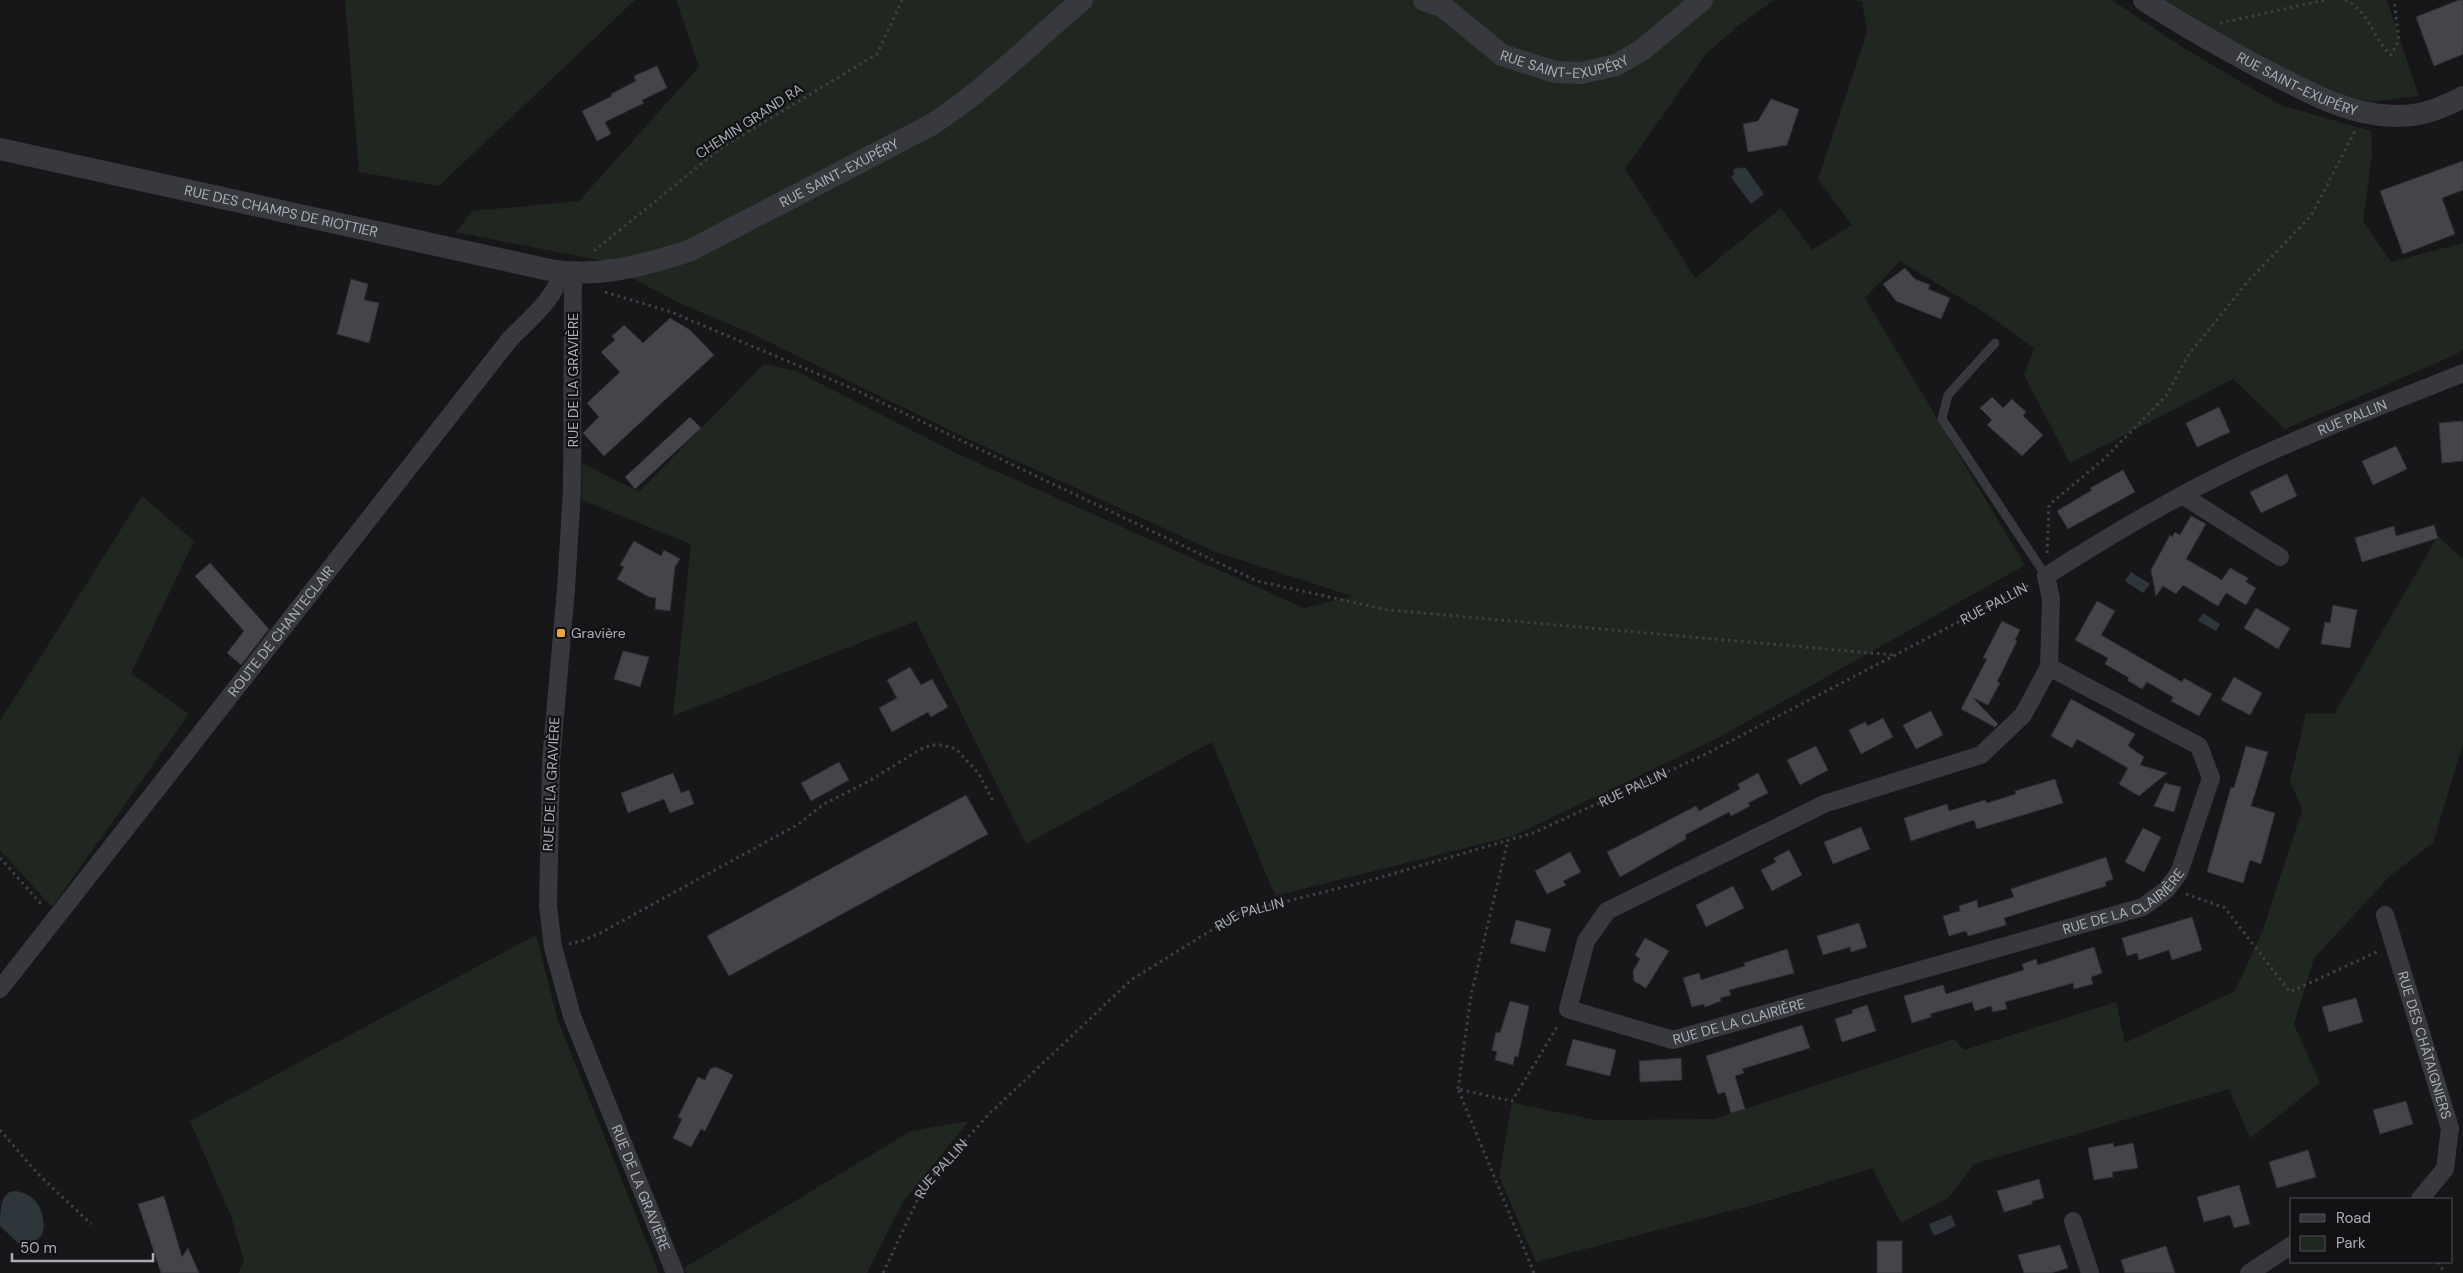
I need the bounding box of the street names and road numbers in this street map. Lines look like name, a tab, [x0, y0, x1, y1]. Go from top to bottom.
street label: RUE SAINT-EXUPÉRY	[1498, 46, 1632, 82]
street label: RUE SAINT-EXUPÉRY	[2233, 48, 2360, 119]
street label: CHEMIN GRAND RA	[692, 79, 806, 163]
street label: RUE SAINT-EXUPÉRY	[776, 134, 902, 211]
street label: RUE DES CHAMPS DE RIOTTIER	[183, 181, 380, 241]
street label: RUE DE LA GRAVIÈRE	[564, 313, 582, 447]
street label: RUE PALLIN	[2315, 395, 2390, 439]
street label: ROUTE DE CHANTECLAIR	[224, 562, 338, 700]
street label: RUE PALLIN	[1957, 579, 2030, 628]
street label: RUE DE LA GRAVIÈRE	[538, 716, 564, 852]
street label: RUE PALLIN	[1596, 764, 1670, 811]
street label: RUE DE LA CLAIRIÈRE	[2060, 865, 2188, 938]
street label: RUE PALLIN	[1211, 893, 1286, 935]
street label: RUE DES CHÂTAIGNIERS	[2394, 969, 2456, 1121]
street label: RUE DE LA CLAIRIÈRE	[1671, 994, 1807, 1049]
street label: RUE DE LA GRAVIÈRE	[608, 1122, 674, 1254]
street label: RUE PALLIN	[910, 1135, 971, 1201]

